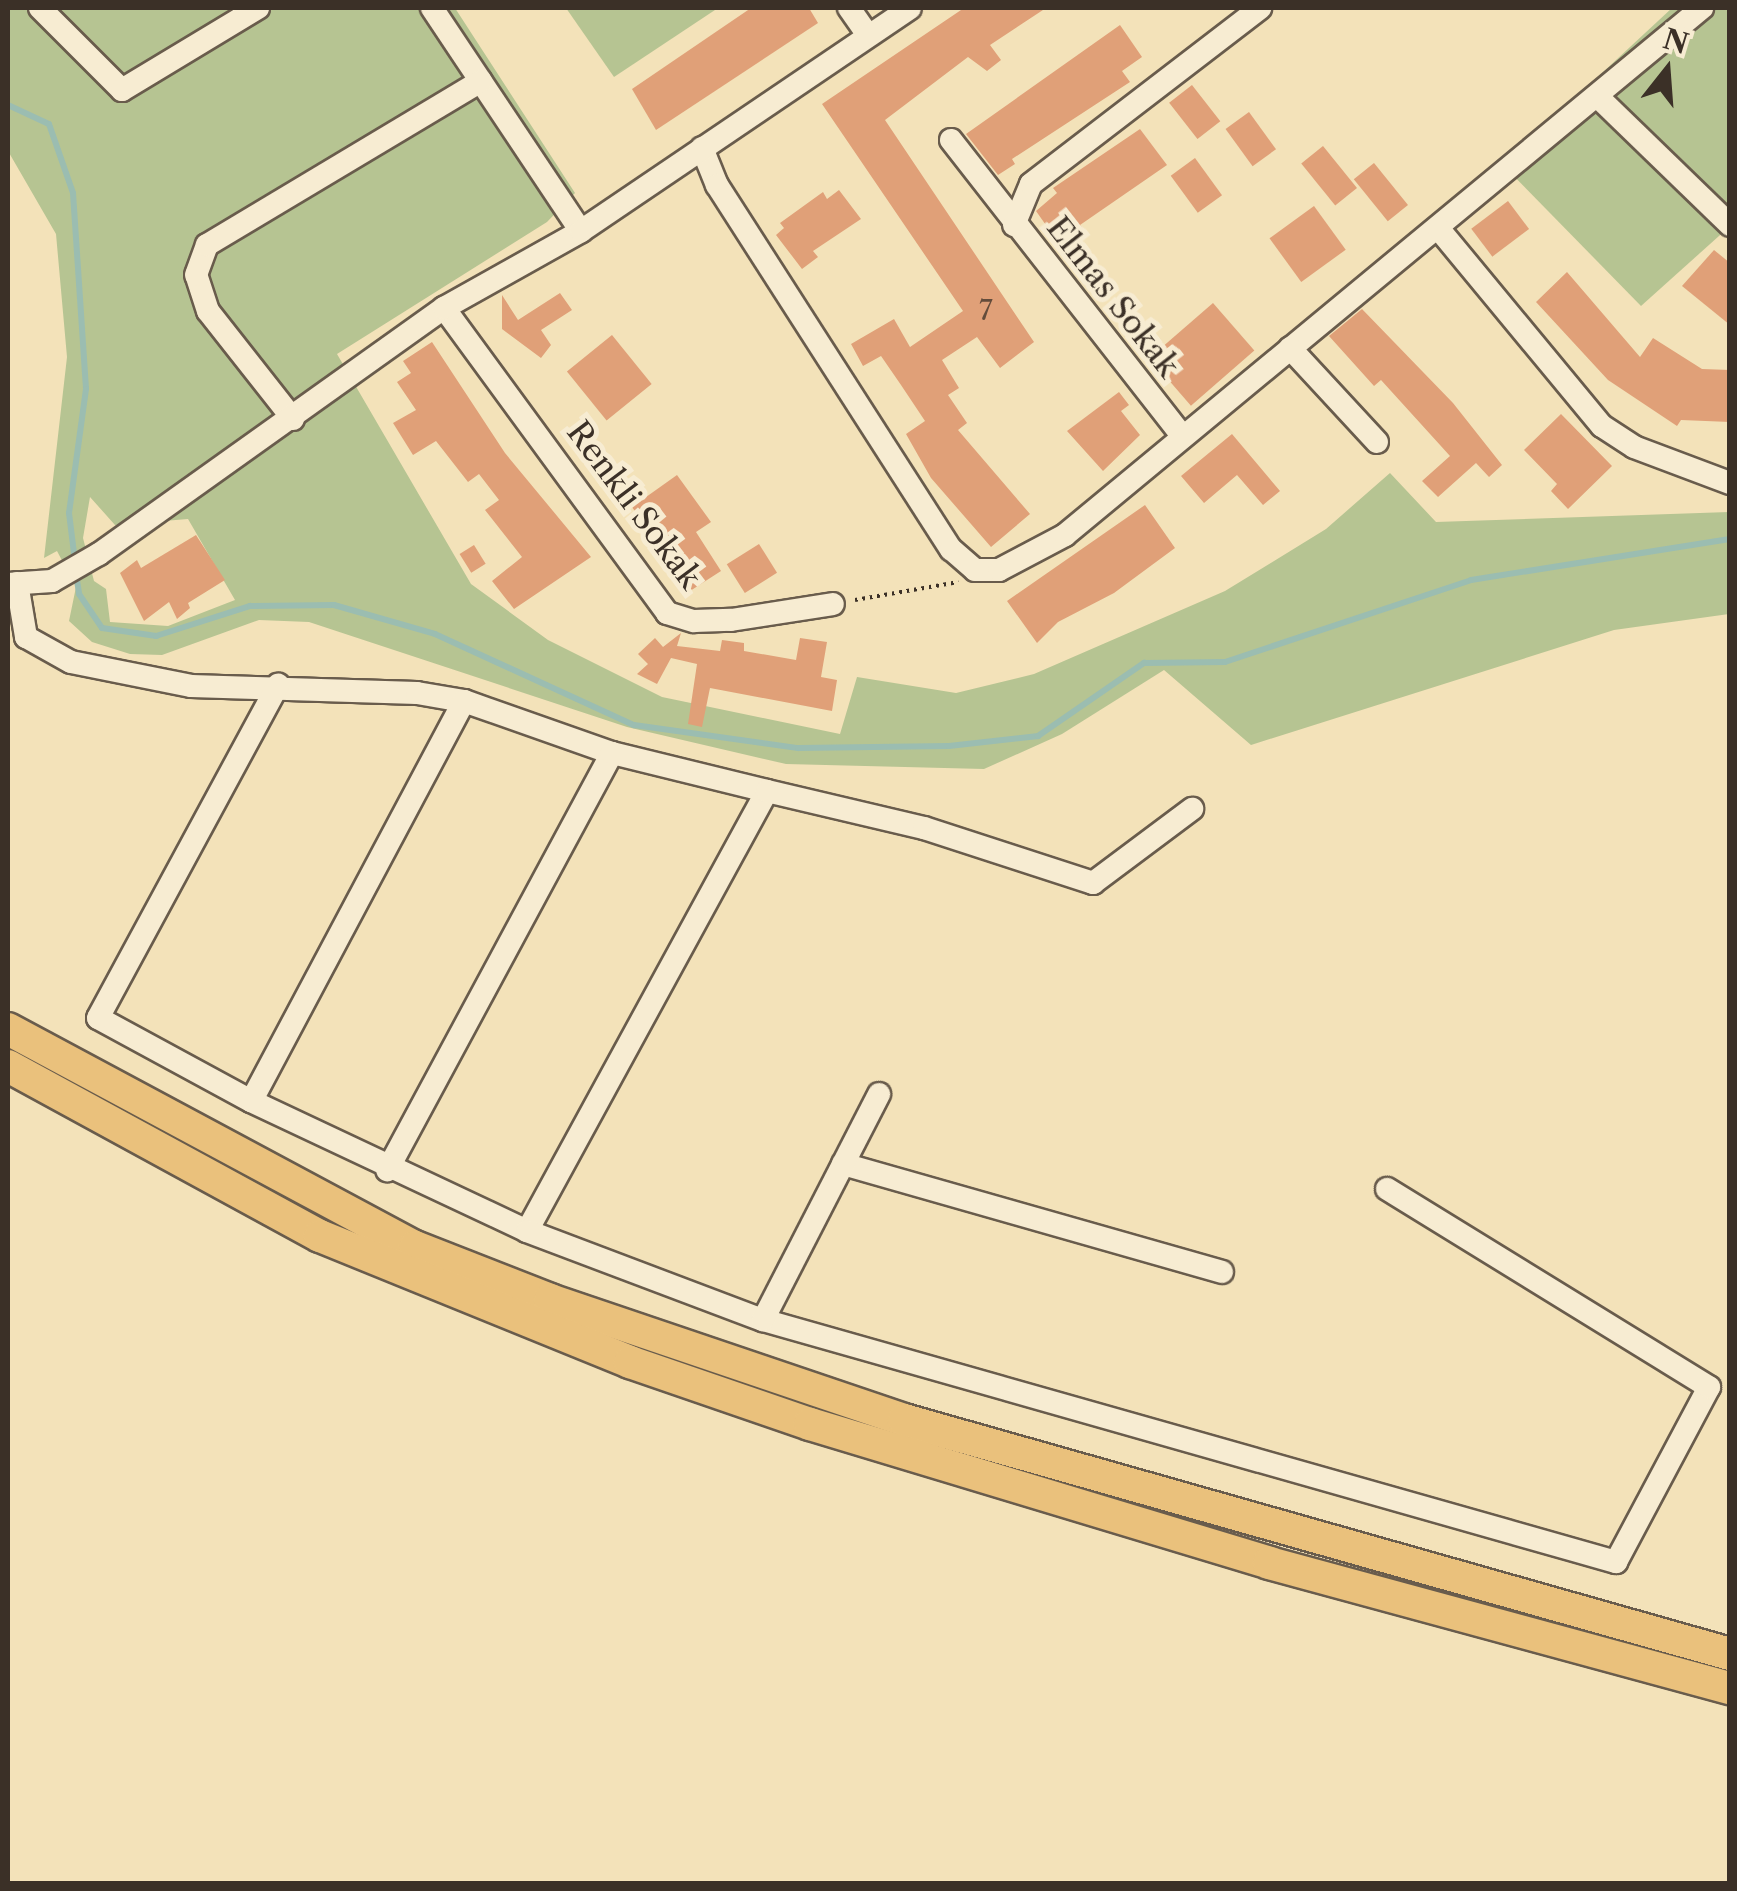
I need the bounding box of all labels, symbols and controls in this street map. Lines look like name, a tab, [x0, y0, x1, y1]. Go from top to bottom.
north arrow	[1617, 20, 1717, 120]
text: N	[1659, 21, 1692, 61]
street label: Elmas Sokak	[1039, 209, 1187, 385]
house number: 7	[979, 293, 993, 327]
street label: Renkli Sokak	[559, 414, 709, 596]

